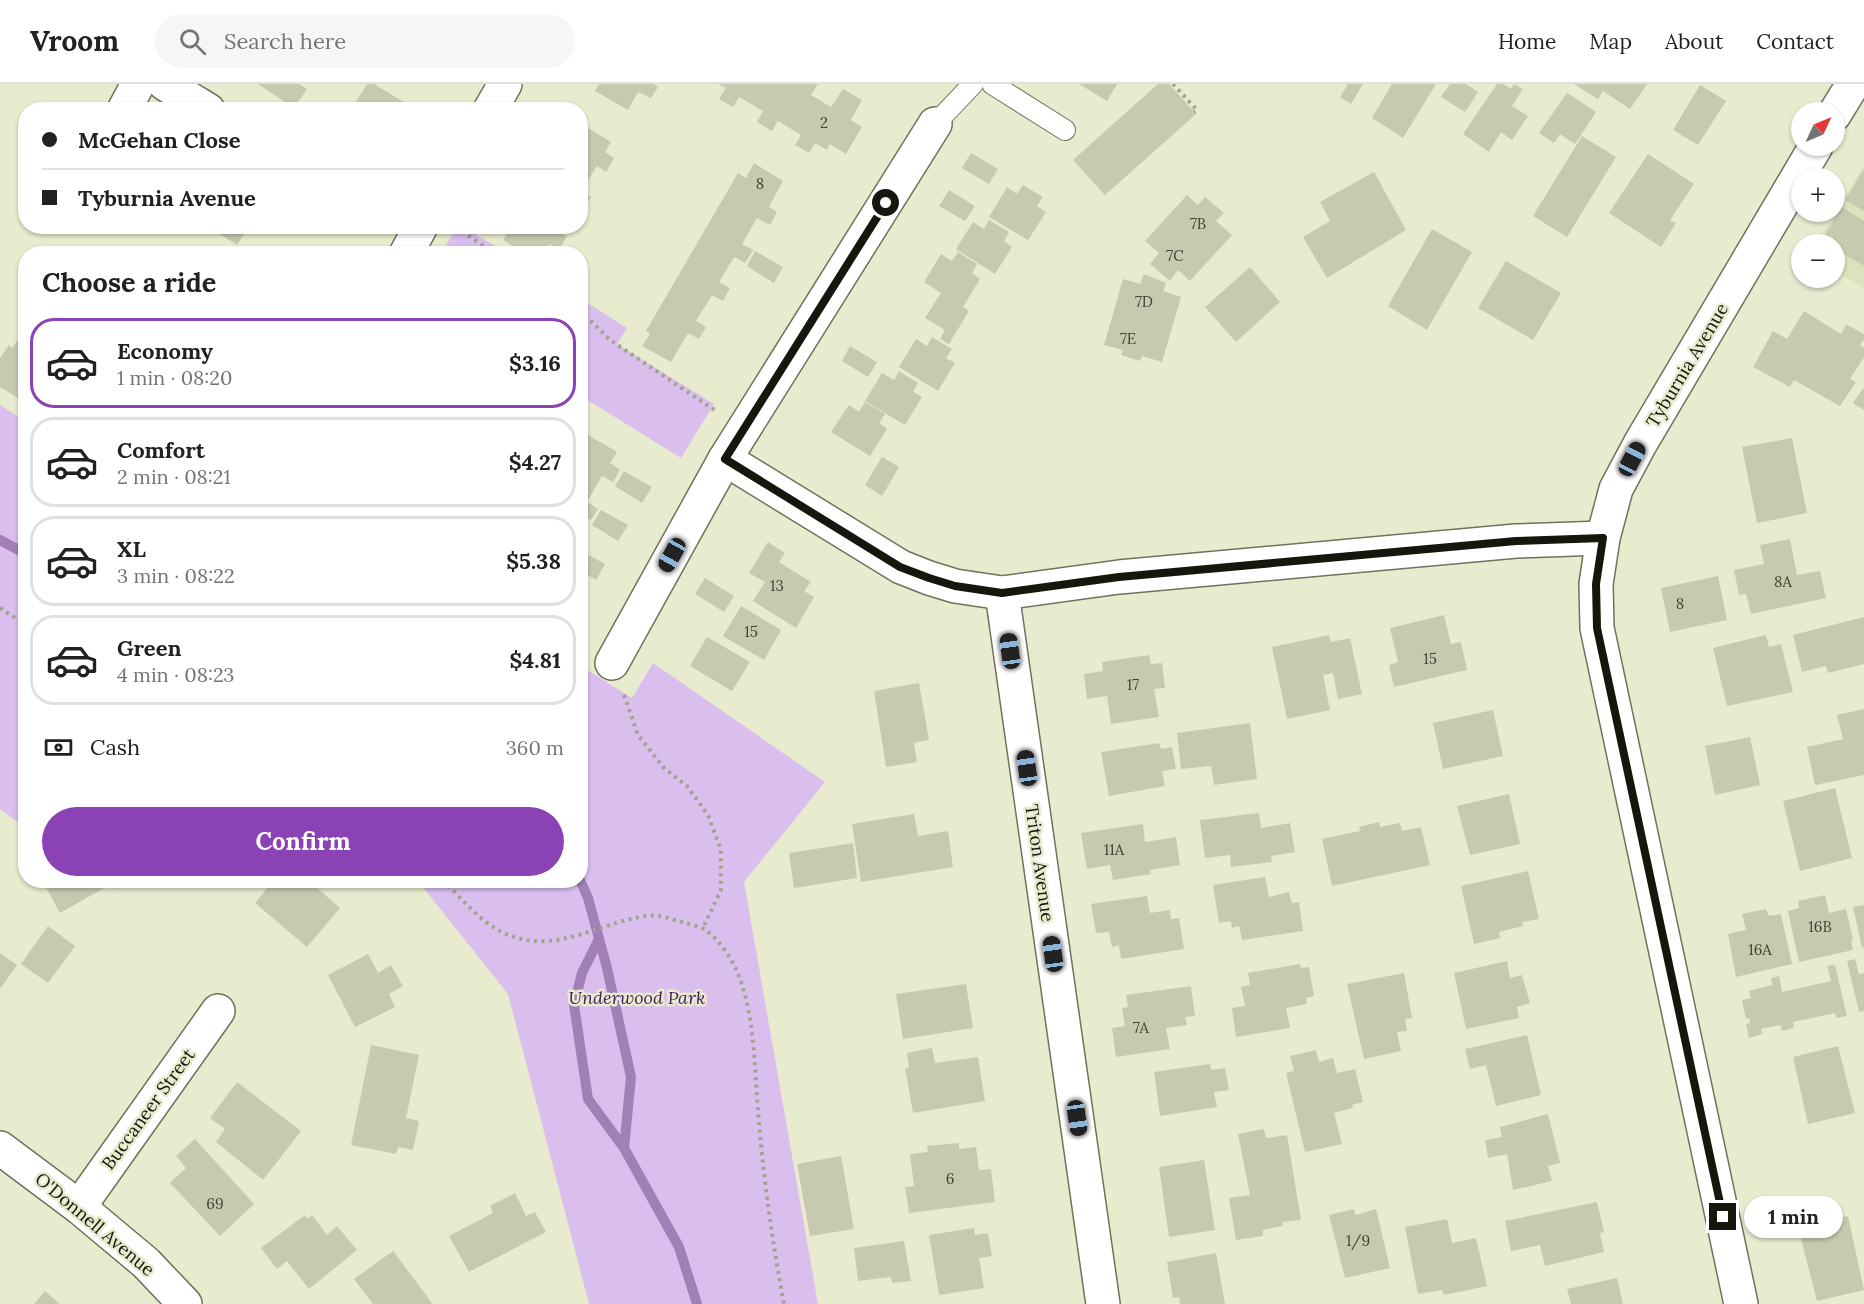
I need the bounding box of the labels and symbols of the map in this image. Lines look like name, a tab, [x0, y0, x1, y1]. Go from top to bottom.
north arrow	[1791, 102, 1845, 156]
house number: 2	[820, 113, 828, 132]
house number: 8	[756, 174, 764, 193]
route start	[872, 189, 899, 216]
house number: 7B	[1190, 214, 1206, 233]
house number: 7C	[1166, 246, 1184, 265]
house number: 7D	[1135, 292, 1153, 311]
street label: Tyburnia Avenue	[1641, 298, 1733, 431]
house number: 7E	[1120, 329, 1136, 348]
car	[1616, 439, 1648, 479]
car	[655, 535, 689, 575]
house number: 8A	[1774, 572, 1793, 591]
house number: 13	[770, 576, 784, 595]
house number: 8	[1676, 594, 1684, 613]
house number: 15	[744, 622, 758, 641]
car	[999, 632, 1021, 670]
house number: 15	[1423, 649, 1437, 668]
house number: 17	[1127, 675, 1139, 694]
car	[1016, 749, 1038, 787]
street label: Triton Avenue	[1020, 803, 1060, 924]
house number: 11A	[1104, 840, 1125, 859]
house number: 16B	[1808, 917, 1832, 936]
car	[1042, 935, 1064, 973]
house number: 16A	[1748, 940, 1772, 959]
park label: Underwood Park	[569, 986, 705, 1009]
house number: 7A	[1133, 1018, 1150, 1037]
street label: Buccaneer Street	[96, 1044, 200, 1174]
car	[1066, 1099, 1088, 1137]
street label: O'Donnell Avenue	[30, 1167, 160, 1281]
house number: 6	[946, 1169, 954, 1188]
house number: 69	[206, 1194, 224, 1213]
callout: 1 min	[1744, 1196, 1843, 1238]
route end	[1709, 1203, 1736, 1230]
house number: 1/9	[1346, 1231, 1370, 1251]

